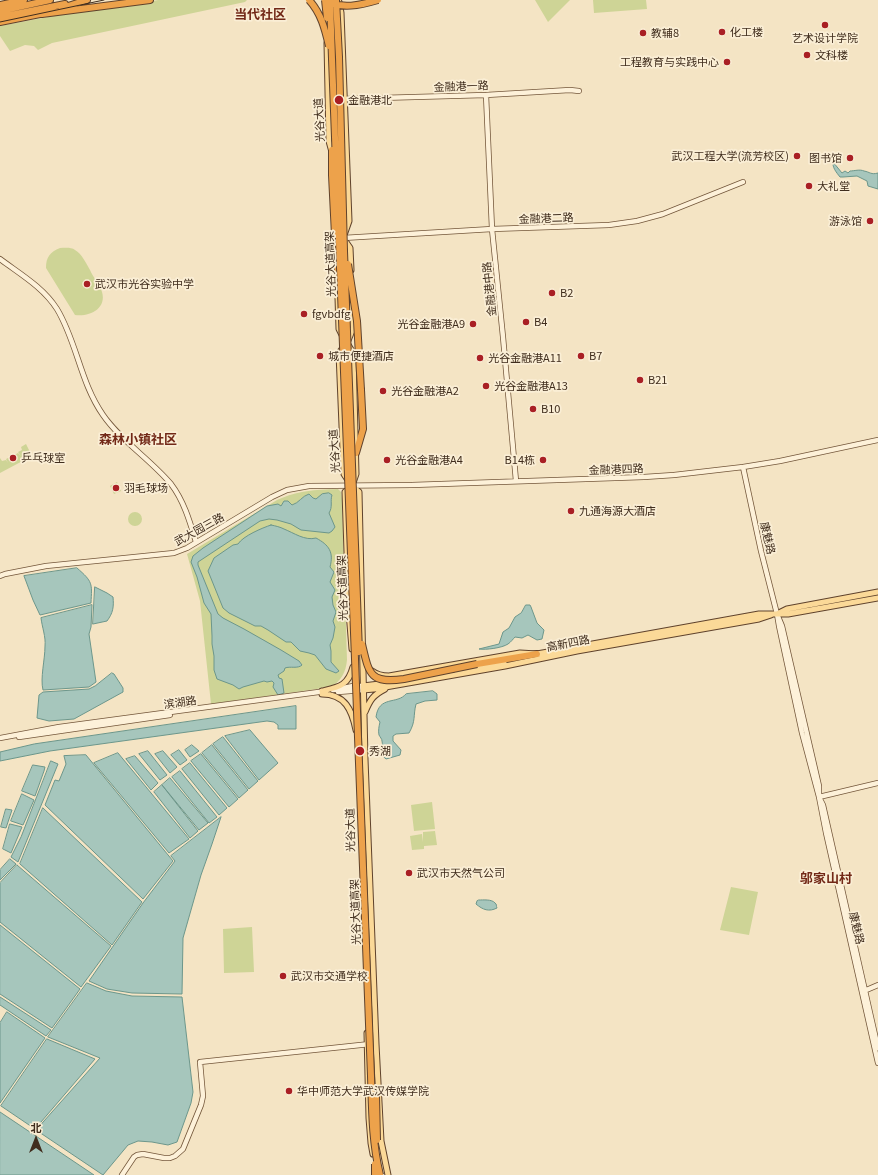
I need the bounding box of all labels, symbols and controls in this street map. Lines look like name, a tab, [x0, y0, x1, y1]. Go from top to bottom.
district label: 当代社区	[234, 6, 286, 22]
marker: 艺术设计学院	[820, 20, 830, 30]
place label: 化工楼	[730, 25, 763, 39]
place label: 教辅8	[651, 26, 679, 40]
marker: 化工楼	[717, 27, 727, 37]
marker: 教辅8	[638, 28, 648, 38]
place label: 艺术设计学院	[792, 31, 858, 45]
place label: 文科楼	[815, 48, 848, 62]
marker: 文科楼	[802, 50, 812, 60]
place label: 工程教育与实践中心	[620, 55, 719, 69]
marker: 工程教育与实践中心	[722, 57, 732, 67]
street label: 金融港一路	[433, 78, 489, 94]
place label: 金融港北	[348, 93, 392, 107]
marker: 金融港北	[333, 94, 345, 106]
street label: 光谷大道	[311, 98, 327, 142]
place label: 武汉工程大学(流芳校区)	[672, 149, 789, 163]
marker: 武汉工程大学(流芳校区)	[792, 151, 802, 161]
place label: 图书馆	[809, 151, 842, 165]
marker: 图书馆	[845, 153, 855, 163]
place label: 大礼堂	[817, 179, 850, 193]
marker: 大礼堂	[804, 181, 814, 191]
street label: 金融港二路	[518, 210, 574, 226]
place label: 游泳馆	[829, 214, 862, 228]
marker: 游泳馆	[865, 216, 875, 226]
street label: 光谷大道高架	[322, 231, 338, 297]
street label: 金融港中路	[480, 261, 498, 317]
place label: 武汉市光谷实验中学	[95, 277, 194, 291]
marker: 武汉市光谷实验中学	[82, 279, 92, 289]
place label: B2	[560, 286, 573, 300]
marker: B2	[547, 288, 557, 298]
place label: fgvbdfg	[312, 307, 350, 321]
marker: fgvbdfg	[299, 309, 309, 319]
place label: B4	[534, 315, 547, 329]
place label: 光谷金融港A9	[397, 317, 465, 331]
marker: B4	[521, 317, 531, 327]
marker: 光谷金融港A9	[468, 319, 478, 329]
place label: 城市便捷酒店	[328, 349, 394, 363]
place label: B7	[589, 349, 602, 363]
marker: 城市便捷酒店	[315, 351, 325, 361]
place label: 光谷金融港A11	[488, 351, 562, 365]
marker: B7	[576, 351, 586, 361]
marker: 光谷金融港A11	[475, 353, 485, 363]
place label: B21	[648, 373, 667, 387]
marker: B21	[635, 375, 645, 385]
place label: 光谷金融港A13	[494, 379, 568, 393]
marker: 光谷金融港A13	[481, 381, 491, 391]
place label: 光谷金融港A2	[391, 384, 459, 398]
marker: 光谷金融港A2	[378, 386, 388, 396]
place label: B10	[541, 402, 560, 416]
marker: B10	[528, 404, 538, 414]
street label: 光谷大道	[326, 429, 342, 473]
district label: 森林小镇社区	[99, 431, 177, 447]
place label: 乒乓球室	[21, 451, 65, 465]
marker: 乒乓球室	[8, 453, 18, 463]
place label: 光谷金融港A4	[395, 453, 463, 467]
place label: B14栋	[505, 453, 535, 467]
marker: 光谷金融港A4	[382, 455, 392, 465]
marker: B14栋	[538, 455, 548, 465]
street label: 金融港四路	[588, 461, 644, 477]
place label: 羽毛球场	[124, 481, 168, 495]
marker: 羽毛球场	[111, 483, 121, 493]
place label: 九通海源大酒店	[579, 504, 656, 518]
marker: 九通海源大酒店	[566, 506, 576, 516]
street label: 武大园三路	[172, 510, 226, 548]
street label: 康魅路	[758, 520, 778, 556]
street label: 光谷大道高架	[334, 555, 350, 621]
street label: 高新四路	[545, 632, 591, 654]
street label: 滨湖路	[163, 693, 197, 711]
place label: 秀湖	[369, 744, 391, 758]
marker: 秀湖	[354, 745, 366, 757]
street label: 光谷大道	[343, 808, 357, 852]
place label: 武汉市天然气公司	[417, 866, 505, 880]
marker: 武汉市天然气公司	[404, 868, 414, 878]
district label: 邬家山村	[800, 870, 852, 886]
street label: 光谷大道高架	[347, 879, 363, 945]
street label: 康魅路	[847, 910, 867, 946]
place label: 武汉市交通学校	[291, 969, 368, 983]
marker: 武汉市交通学校	[278, 971, 288, 981]
place label: 华中师范大学武汉传媒学院	[297, 1084, 429, 1098]
marker: 华中师范大学武汉传媒学院	[284, 1086, 294, 1096]
north arrow	[16, 1119, 56, 1159]
text: 北	[31, 1119, 42, 1135]

